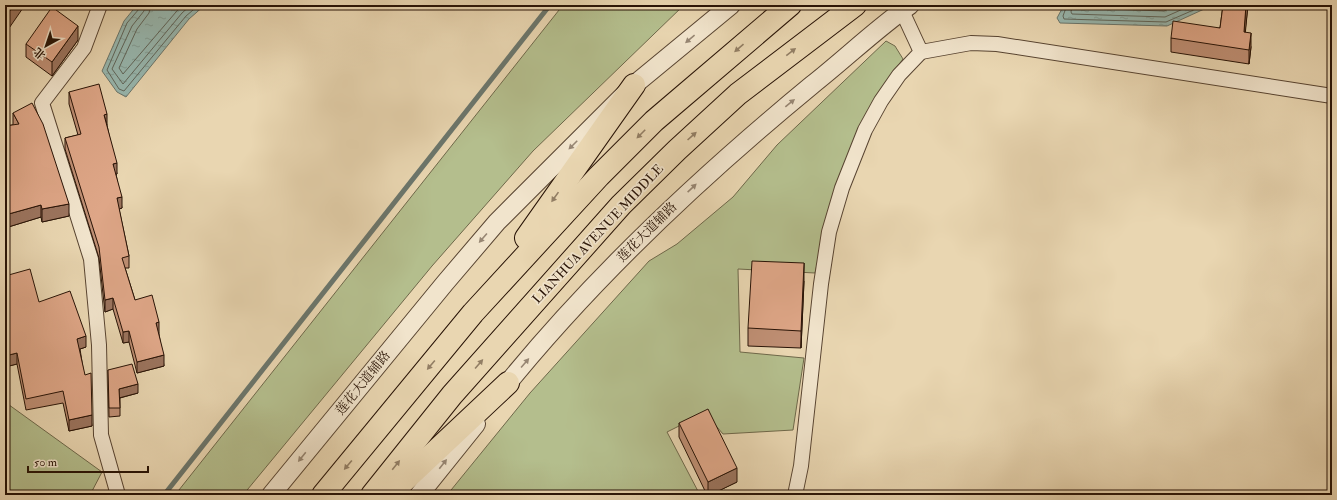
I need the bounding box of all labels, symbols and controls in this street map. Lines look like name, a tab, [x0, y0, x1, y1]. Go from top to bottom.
north arrow	[26, 26, 66, 66]
one-way arrow	[685, 34, 696, 43]
one-way arrow	[733, 44, 744, 53]
text: 北	[32, 45, 48, 62]
one-way arrow	[785, 48, 796, 57]
one-way arrow	[785, 99, 796, 108]
one-way arrow	[636, 129, 646, 139]
one-way arrow	[686, 132, 697, 141]
one-way arrow	[568, 140, 578, 150]
street label: LIANHUA AVENUE MIDDLE	[529, 161, 667, 307]
one-way arrow	[687, 183, 697, 193]
one-way arrow	[551, 192, 559, 203]
street label: 莲花大道辅路	[614, 199, 680, 265]
one-way arrow	[479, 233, 488, 244]
street label: 莲花大道辅路	[332, 348, 394, 418]
one-way arrow	[427, 359, 436, 370]
one-way arrow	[475, 359, 484, 370]
one-way arrow	[520, 359, 529, 368]
scale bar	[28, 448, 148, 474]
one-way arrow	[298, 452, 307, 463]
text: 50 m	[34, 455, 58, 470]
one-way arrow	[344, 459, 353, 470]
one-way arrow	[392, 459, 401, 470]
one-way arrow	[439, 459, 448, 470]

